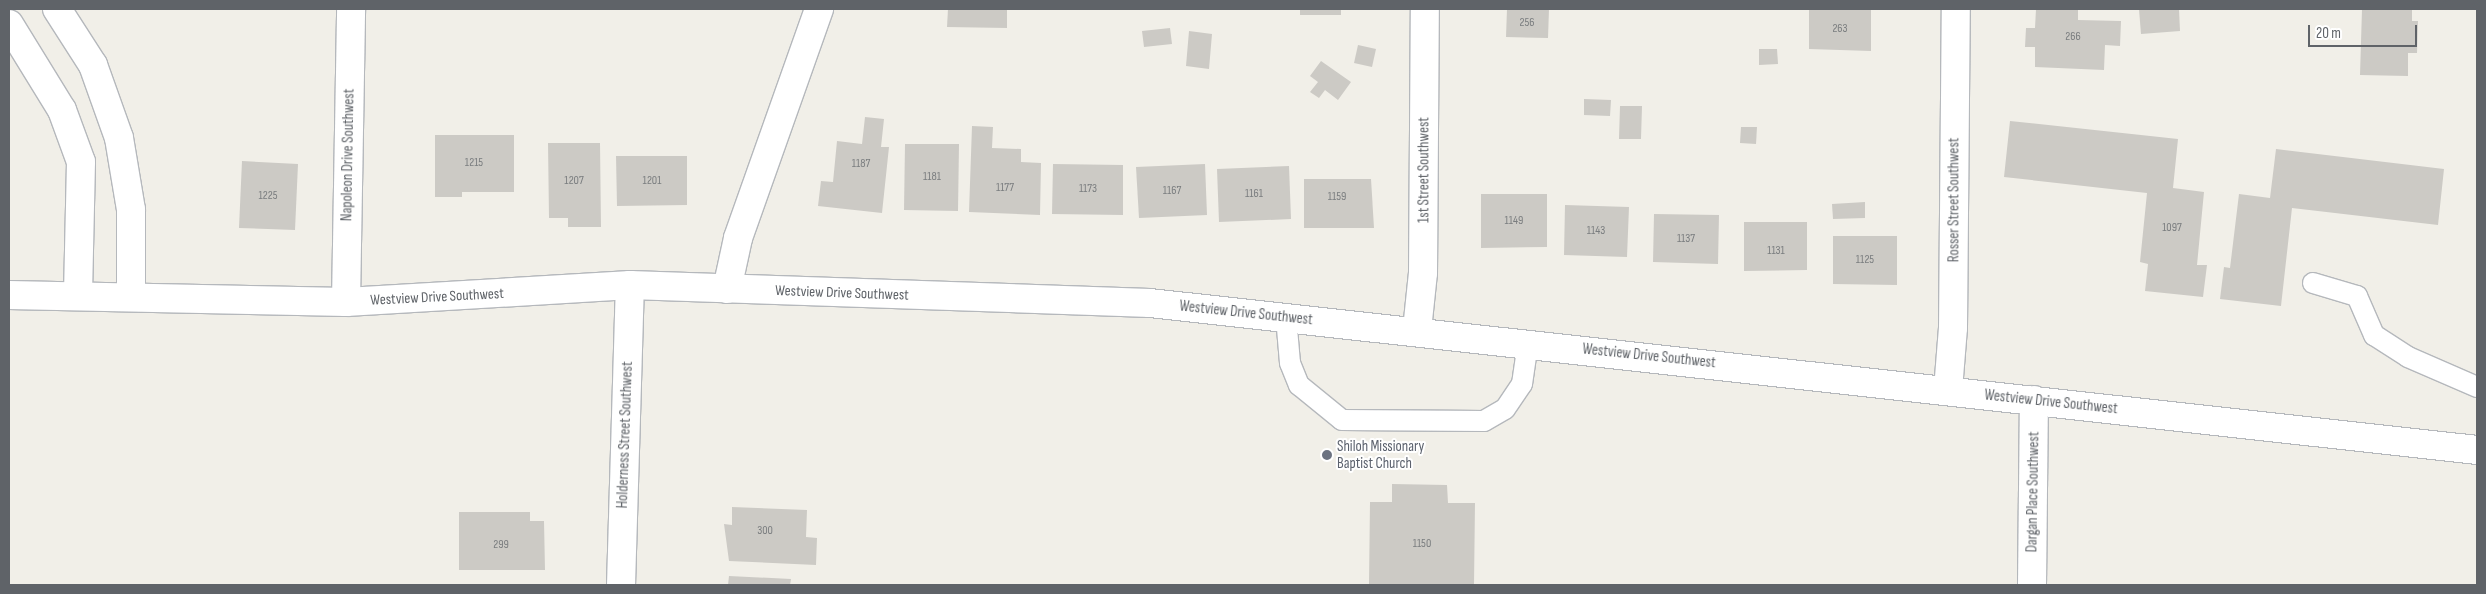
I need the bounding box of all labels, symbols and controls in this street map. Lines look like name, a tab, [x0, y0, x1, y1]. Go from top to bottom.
scale bar	[2311, 15, 2420, 47]
house number: 256	[1519, 16, 1535, 30]
house number: 263	[1832, 22, 1848, 36]
text: 20 m	[2316, 24, 2341, 43]
house number: 266	[2065, 30, 2081, 44]
street label: Napoleon Drive Southwest	[338, 89, 358, 221]
street label: 1st Street Southwest	[1415, 117, 1433, 223]
street label: Rosser Street Southwest	[1945, 138, 1963, 262]
house number: 1215	[465, 156, 483, 170]
house number: 1187	[852, 157, 870, 171]
house number: 1181	[923, 170, 941, 184]
house number: 1207	[564, 174, 584, 188]
house number: 1201	[643, 174, 661, 188]
house number: 1177	[996, 181, 1014, 195]
house number: 1173	[1079, 182, 1097, 196]
house number: 1167	[1163, 184, 1181, 198]
house number: 1161	[1245, 187, 1263, 201]
house number: 1225	[258, 189, 278, 203]
house number: 1159	[1328, 190, 1346, 204]
house number: 1149	[1505, 214, 1523, 228]
house number: 1097	[2162, 221, 2182, 235]
house number: 1143	[1587, 224, 1605, 238]
house number: 1137	[1677, 232, 1695, 246]
house number: 1131	[1767, 244, 1785, 258]
house number: 1125	[1856, 253, 1874, 267]
street label: Westview Drive Southwest	[775, 282, 909, 304]
street label: Westview Drive Southwest	[370, 285, 504, 309]
street label: Westview Drive Southwest	[1179, 297, 1313, 329]
street label: Westview Drive Southwest	[1582, 340, 1716, 372]
street label: Holderness Street Southwest	[613, 361, 637, 509]
street label: Westview Drive Southwest	[1984, 386, 2118, 418]
street label: Dargan Place Southwest	[2023, 431, 2043, 553]
place label: Shiloh Missionary Baptist Church	[1337, 437, 1424, 472]
marker: Shiloh Missionary Baptist Church	[1321, 449, 1333, 461]
house number: 300	[757, 524, 773, 538]
house number: 1150	[1413, 537, 1431, 551]
house number: 299	[493, 538, 509, 552]

